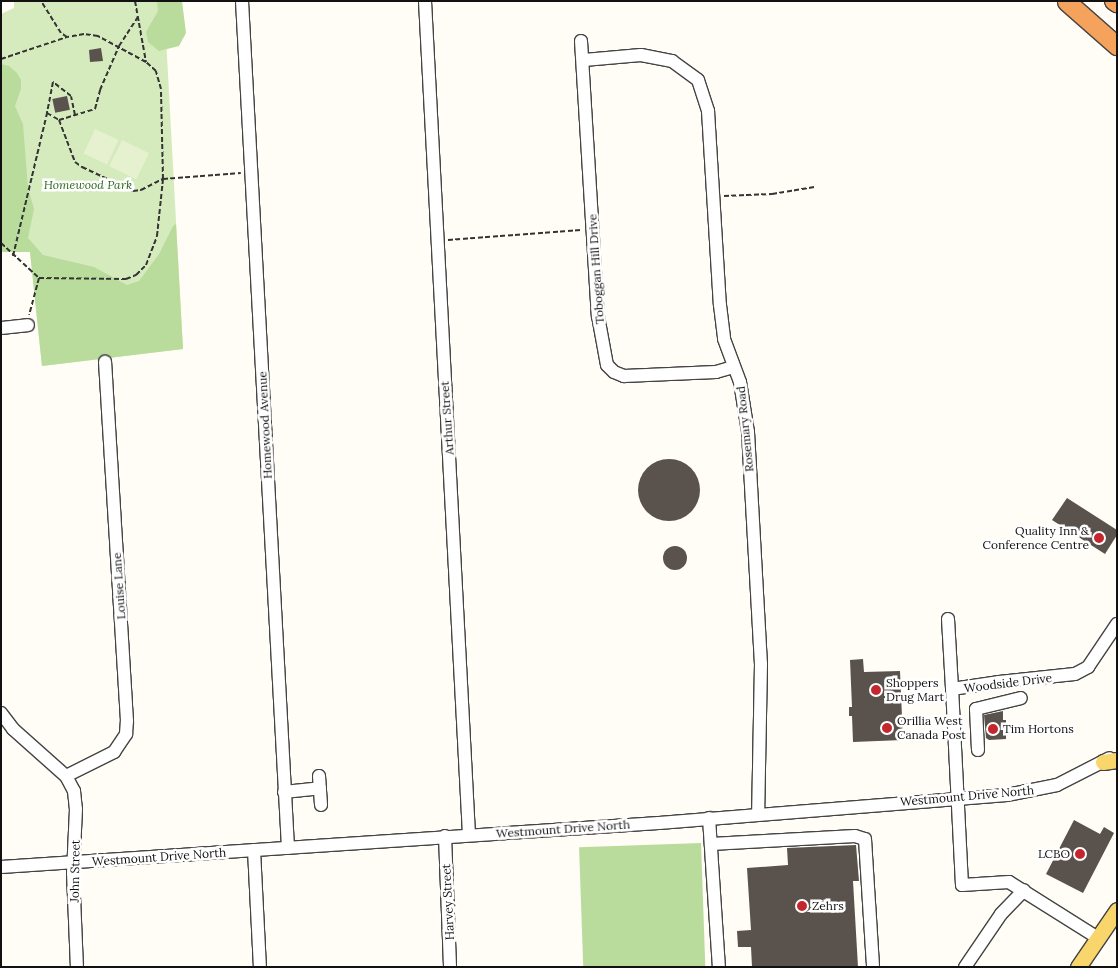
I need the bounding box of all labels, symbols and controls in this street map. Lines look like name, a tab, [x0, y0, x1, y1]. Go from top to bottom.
park label: Homewood Park	[44, 178, 132, 192]
street label: Toboggan Hill Drive	[585, 213, 607, 325]
street label: Homewood Avenue	[255, 371, 275, 479]
street label: Arthur Street	[437, 381, 457, 455]
street label: Rosemary Road	[733, 385, 757, 473]
place label: Quality Inn & Conference Centre	[983, 524, 1089, 552]
marker: Quality Inn & Conference Centre	[1093, 532, 1105, 544]
street label: Louise Lane	[109, 552, 129, 620]
street label: Woodside Drive	[963, 670, 1053, 696]
place label: Shoppers Drug Mart	[886, 676, 944, 704]
marker: Shoppers Drug Mart	[870, 684, 882, 696]
place label: Orillia West Canada Post	[897, 714, 966, 742]
marker: Orillia West Canada Post	[881, 722, 893, 734]
place label: Tim Hortons	[1003, 722, 1074, 736]
marker: Tim Hortons	[987, 723, 999, 735]
street label: Westmount Drive North	[899, 783, 1035, 809]
street label: Westmount Drive North	[495, 817, 631, 841]
street label: John Street	[67, 839, 83, 903]
street label: Westmount Drive North	[91, 845, 227, 869]
place label: LCBO	[1038, 847, 1070, 861]
marker: LCBO	[1074, 848, 1086, 860]
street label: Harvey Street	[439, 863, 457, 941]
place label: Zehrs	[812, 899, 844, 913]
marker: Zehrs	[796, 900, 808, 912]

